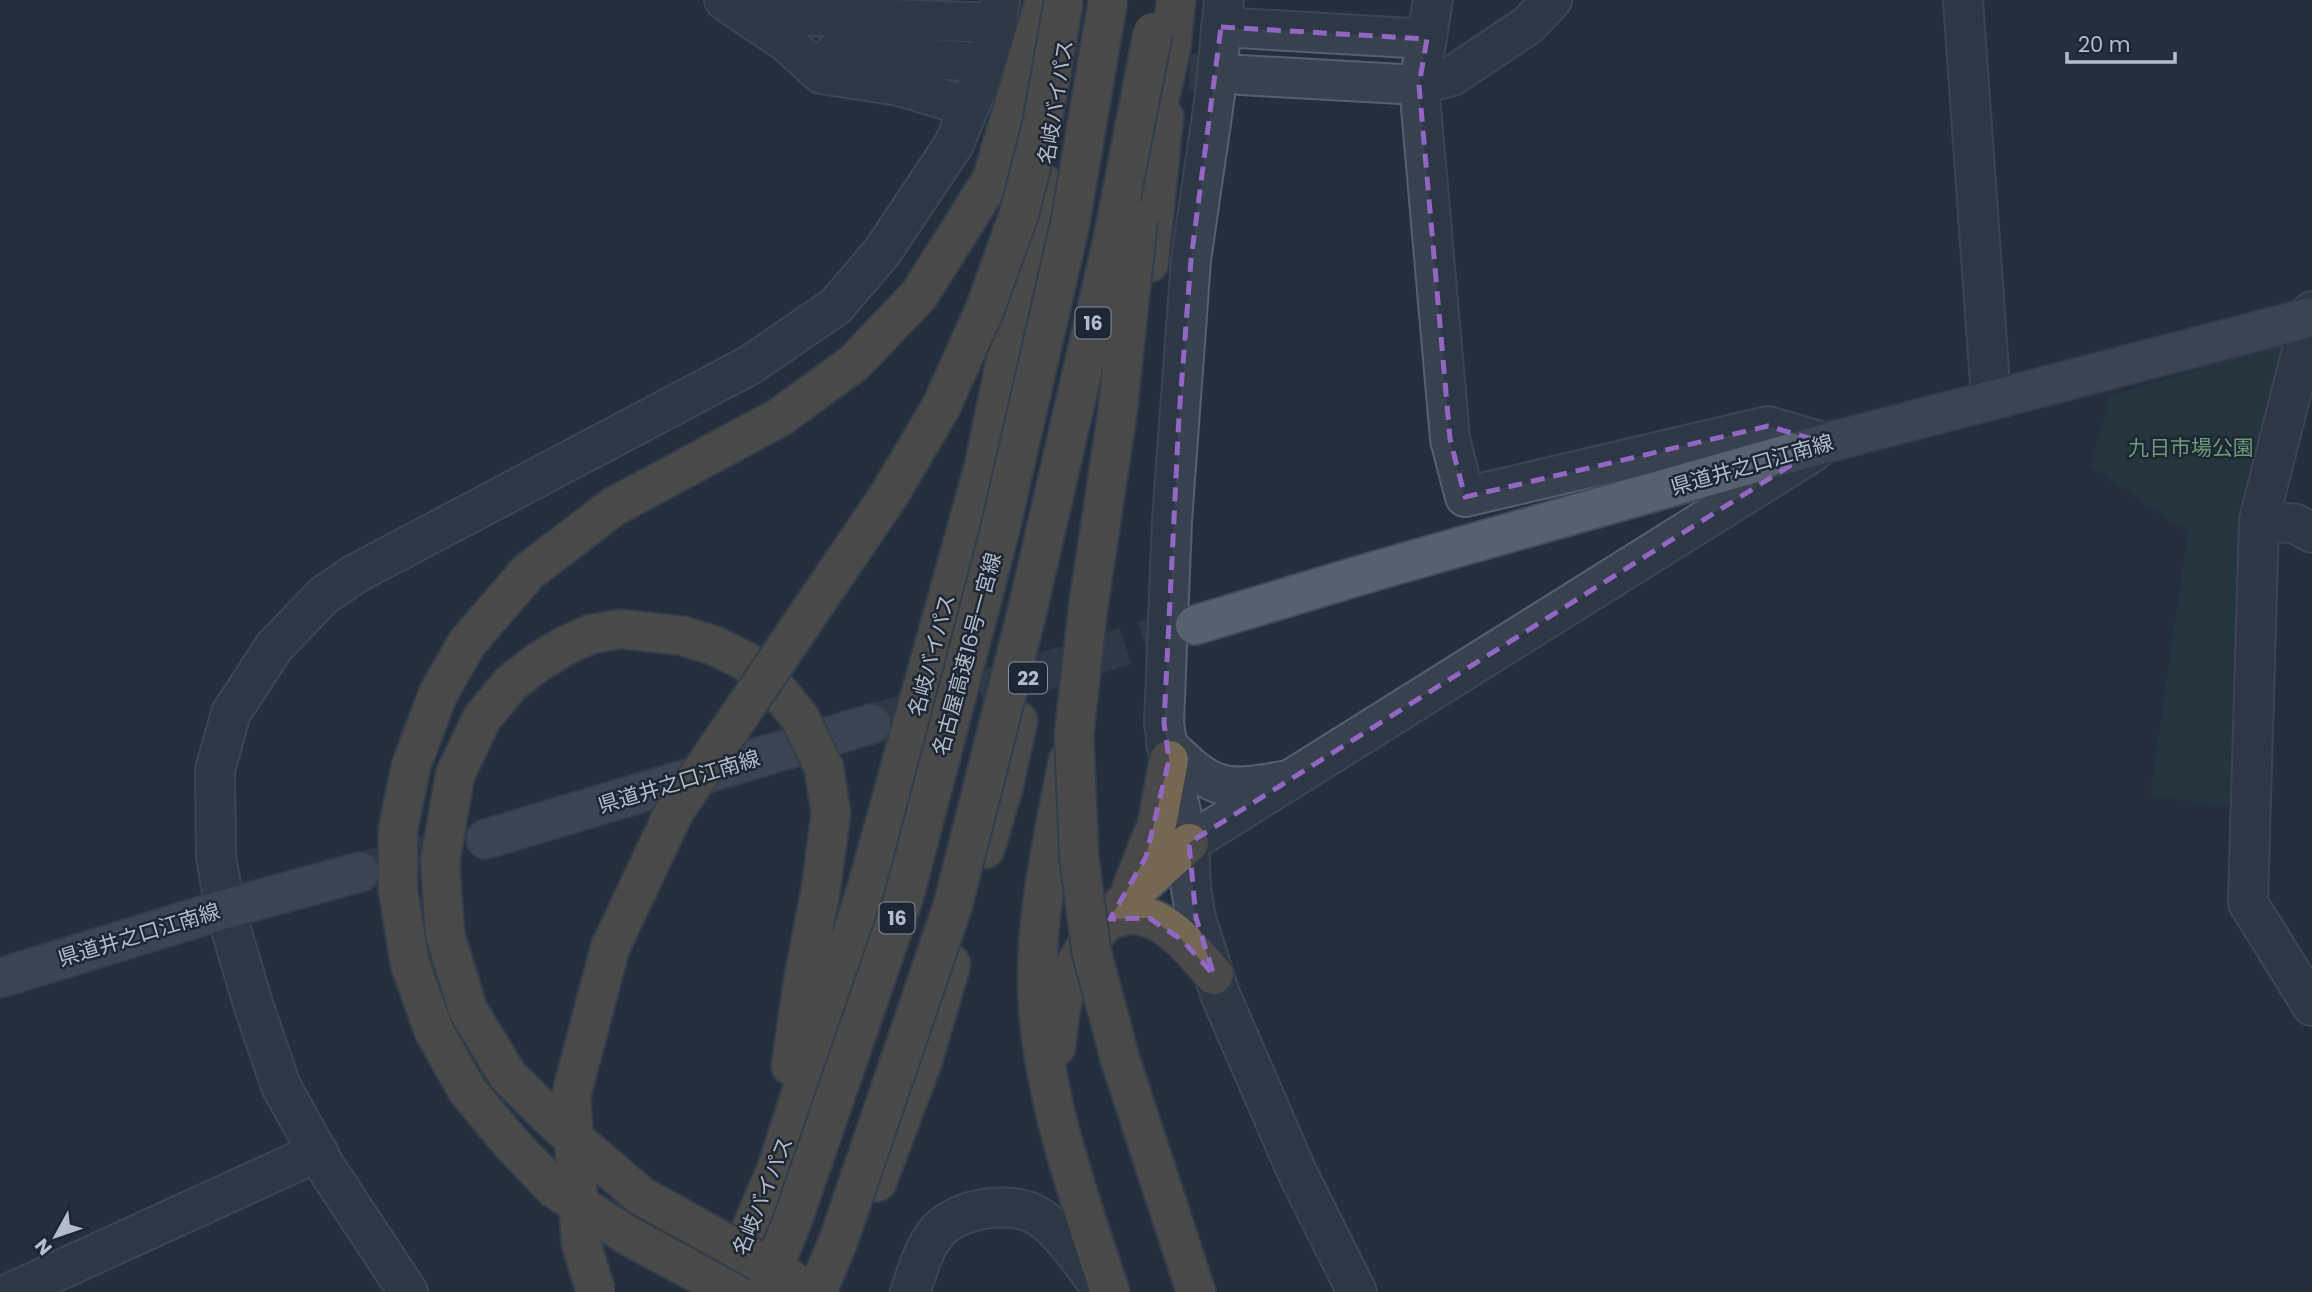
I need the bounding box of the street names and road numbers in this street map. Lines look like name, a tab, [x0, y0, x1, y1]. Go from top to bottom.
street label: 名岐バイパス	[1031, 38, 1080, 166]
road number: 16	[1076, 308, 1110, 338]
street label: 県道井之口江南線	[1667, 427, 1837, 502]
street label: 名古屋高速16号一宮線	[925, 549, 1008, 759]
street label: 名岐バイパス	[901, 590, 962, 719]
road number: 22	[1009, 663, 1047, 694]
street label: 県道井之口江南線	[594, 743, 763, 820]
street label: 県道井之口江南線	[54, 896, 223, 973]
road number: 16	[880, 902, 914, 934]
street label: 名岐バイパス	[726, 1132, 800, 1259]

